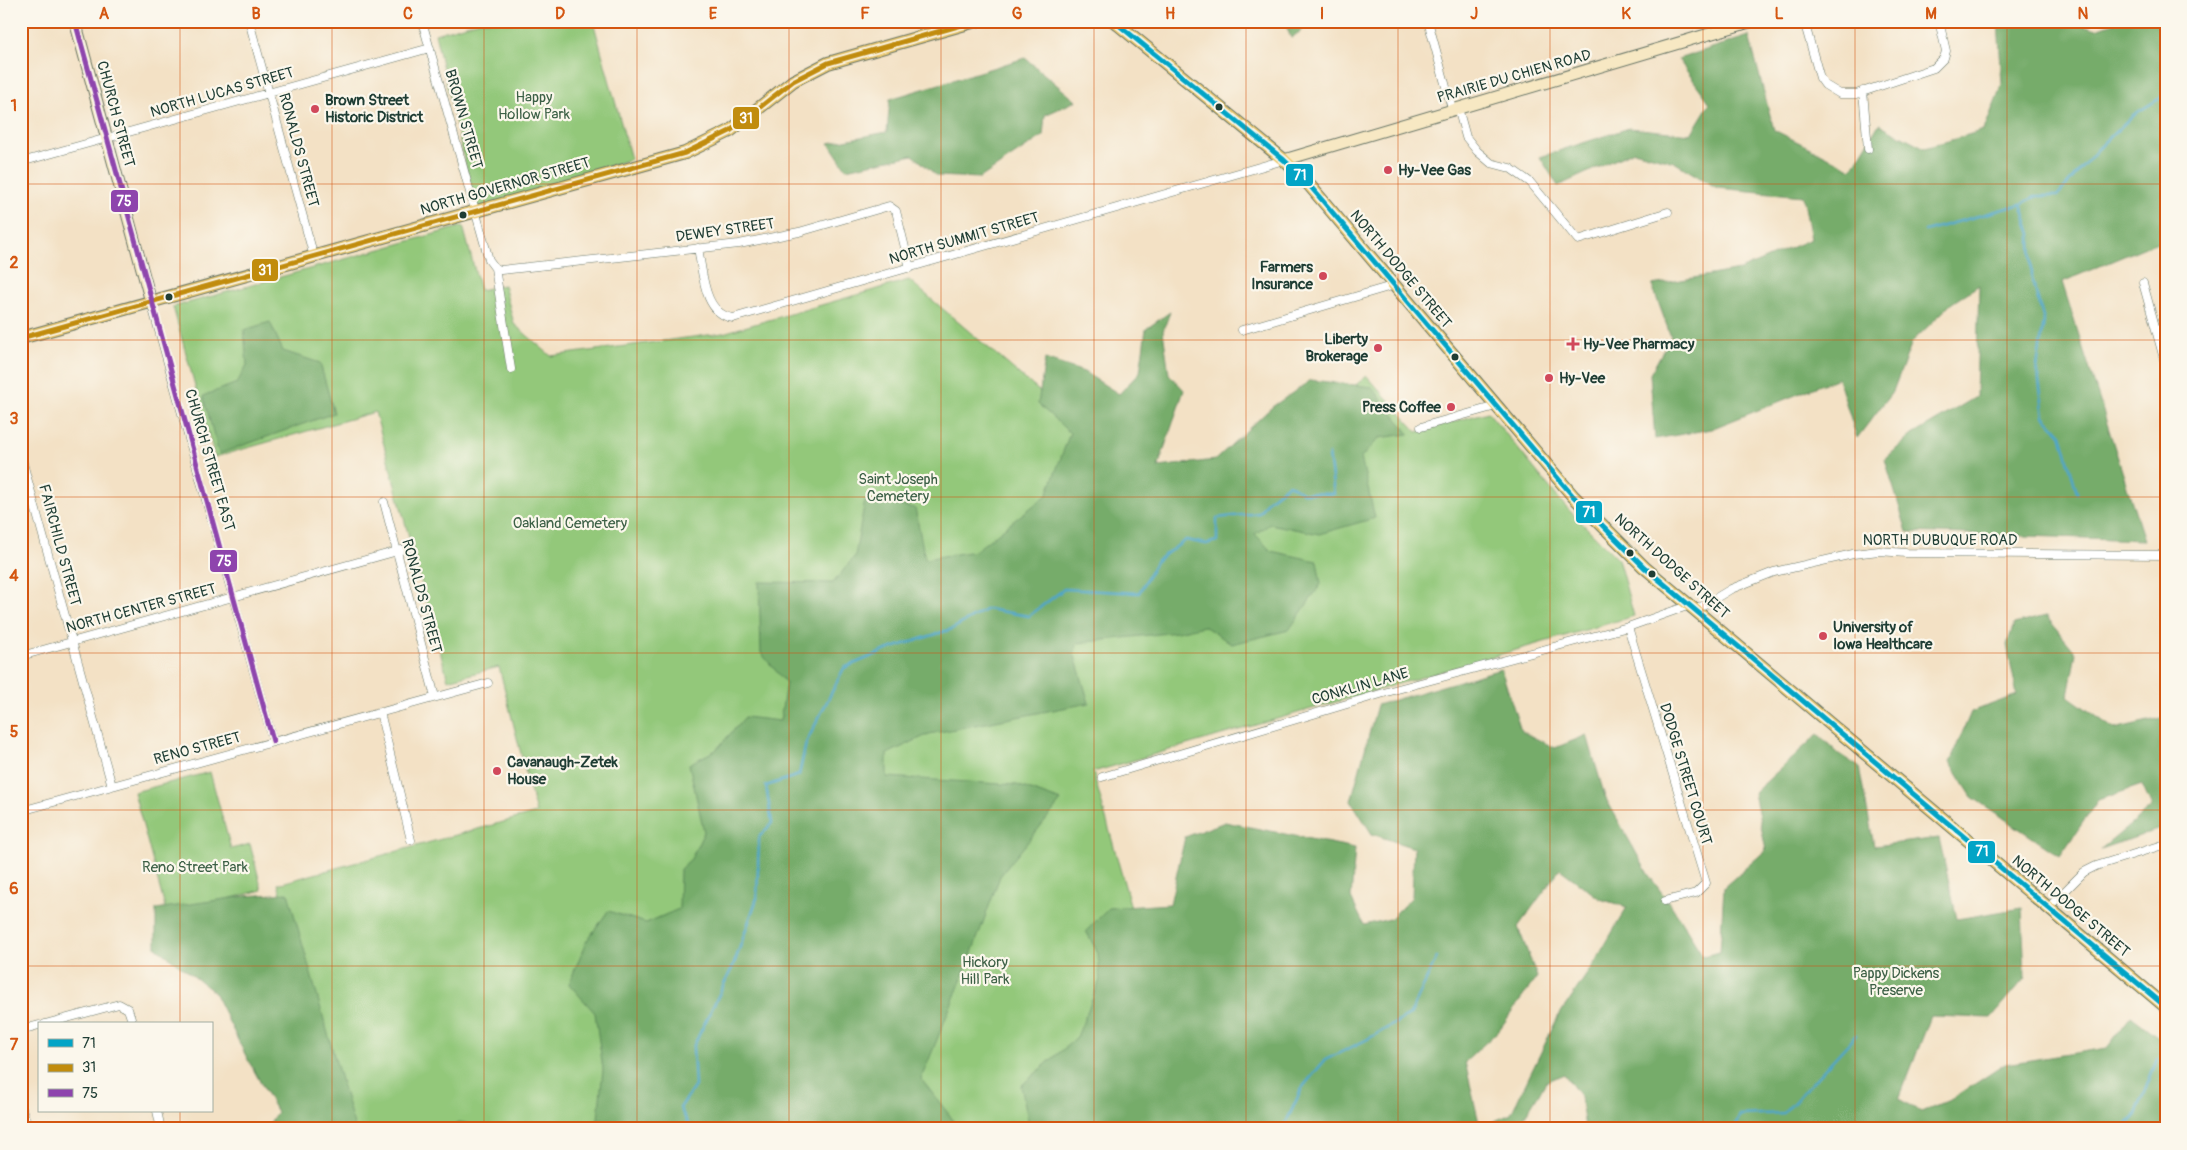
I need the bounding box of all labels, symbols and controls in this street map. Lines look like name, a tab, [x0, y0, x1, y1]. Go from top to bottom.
text: A	[99, 4, 110, 24]
text: B	[251, 4, 261, 24]
text: C	[403, 4, 413, 24]
text: D	[555, 4, 565, 24]
text: E	[709, 4, 718, 24]
text: F	[860, 4, 870, 24]
text: G	[1012, 4, 1023, 24]
text: H	[1165, 4, 1175, 24]
text: I	[1320, 4, 1324, 24]
text: J	[1470, 4, 1478, 24]
text: K	[1621, 4, 1631, 24]
text: L	[1774, 4, 1784, 24]
text: M	[1925, 4, 1937, 24]
text: N	[2078, 4, 2089, 24]
street label: PRAIRIE DU CHIEN ROAD	[1435, 45, 1593, 108]
street label: CHURCH STREET	[92, 59, 139, 169]
street label: NORTH LUCAS STREET	[148, 63, 296, 122]
street label: BROWN STREET	[440, 67, 487, 171]
park label: Happy Hollow Park	[498, 88, 571, 124]
street label: RONALDS STREET	[274, 91, 323, 209]
place label: Brown Street Historic District	[325, 91, 424, 127]
text: 1	[11, 96, 17, 116]
unlabelled marker	[1214, 102, 1224, 112]
marker: Brown Street Historic District	[309, 103, 321, 115]
line badge: 31	[732, 106, 760, 130]
text: 31	[739, 110, 753, 127]
street label: NORTH GOVERNOR STREET	[418, 153, 592, 220]
place label: Hy-Vee Gas	[1398, 161, 1471, 180]
line badge: 71	[1285, 163, 1314, 187]
marker: Hy-Vee Gas	[1382, 164, 1394, 176]
text: 71	[1294, 167, 1306, 184]
line badge: 75	[110, 189, 139, 213]
text: 75	[117, 193, 132, 210]
street label: NORTH DODGE STREET	[1346, 206, 1456, 332]
street label: NORTH SUMMIT STREET	[887, 208, 1041, 269]
unlabelled marker	[458, 210, 468, 220]
street label: DEWEY STREET	[674, 214, 776, 247]
text: 2	[10, 253, 19, 273]
line badge: 31	[251, 258, 279, 282]
place label: Farmers Insurance	[1251, 258, 1314, 294]
text: 31	[258, 262, 272, 279]
marker: Farmers Insurance	[1317, 270, 1329, 282]
unlabelled marker	[164, 292, 174, 302]
place label: Liberty Brokerage	[1305, 330, 1369, 366]
place label: Hy-Vee Pharmacy	[1583, 335, 1695, 354]
marker: Hy-Vee Pharmacy	[1567, 338, 1579, 350]
marker: Liberty Brokerage	[1372, 342, 1384, 354]
unlabelled marker	[1450, 352, 1460, 362]
place label: Hy-Vee	[1559, 369, 1606, 388]
marker: Hy-Vee	[1543, 372, 1555, 384]
street label: CHURCH STREET EAST	[180, 387, 239, 533]
place label: Press Coffee	[1362, 398, 1442, 417]
marker: Press Coffee	[1445, 401, 1457, 413]
text: 3	[10, 409, 19, 429]
park label: Saint Joseph Cemetery	[858, 470, 938, 506]
street label: FAIRCHILD STREET	[34, 482, 85, 608]
line badge: 71	[1575, 500, 1603, 524]
text: 71	[1583, 504, 1595, 521]
street label: NORTH DODGE STREET	[1610, 510, 1733, 623]
park label: Oakland Cemetery	[513, 514, 628, 533]
street label: NORTH DUBUQUE ROAD	[1863, 531, 2017, 550]
street label: RONALDS STREET	[397, 537, 446, 655]
unlabelled marker	[1625, 548, 1635, 558]
line badge: 75	[209, 549, 238, 573]
text: 75	[217, 553, 232, 570]
text: 4	[9, 566, 19, 586]
unlabelled marker	[1647, 569, 1657, 579]
street label: NORTH CENTER STREET	[64, 579, 218, 638]
place label: University of Iowa Healthcare	[1833, 618, 1933, 654]
marker: University of Iowa Healthcare	[1817, 630, 1829, 642]
street label: CONKLIN LANE	[1310, 664, 1411, 709]
street label: DODGE STREET COURT	[1655, 701, 1716, 847]
text: 5	[10, 722, 19, 742]
street label: RENO STREET	[151, 728, 243, 769]
place label: Cavanaugh-Zetek House	[507, 753, 618, 789]
marker: Cavanaugh-Zetek House	[491, 765, 503, 777]
line badge: 71	[1967, 840, 1996, 864]
text: 71	[1976, 843, 1988, 860]
street label: NORTH DODGE STREET	[2008, 851, 2134, 961]
park label: Reno Street Park	[142, 858, 249, 877]
text: 6	[9, 879, 19, 899]
park label: Hickory Hill Park	[961, 953, 1010, 989]
park label: Pappy Dickens Preserve	[1853, 964, 1939, 1000]
legend	[38, 1022, 212, 1112]
text: 71	[82, 1034, 96, 1053]
text: 7	[10, 1035, 19, 1055]
text: 31	[82, 1058, 96, 1077]
text: 75	[82, 1084, 98, 1103]

